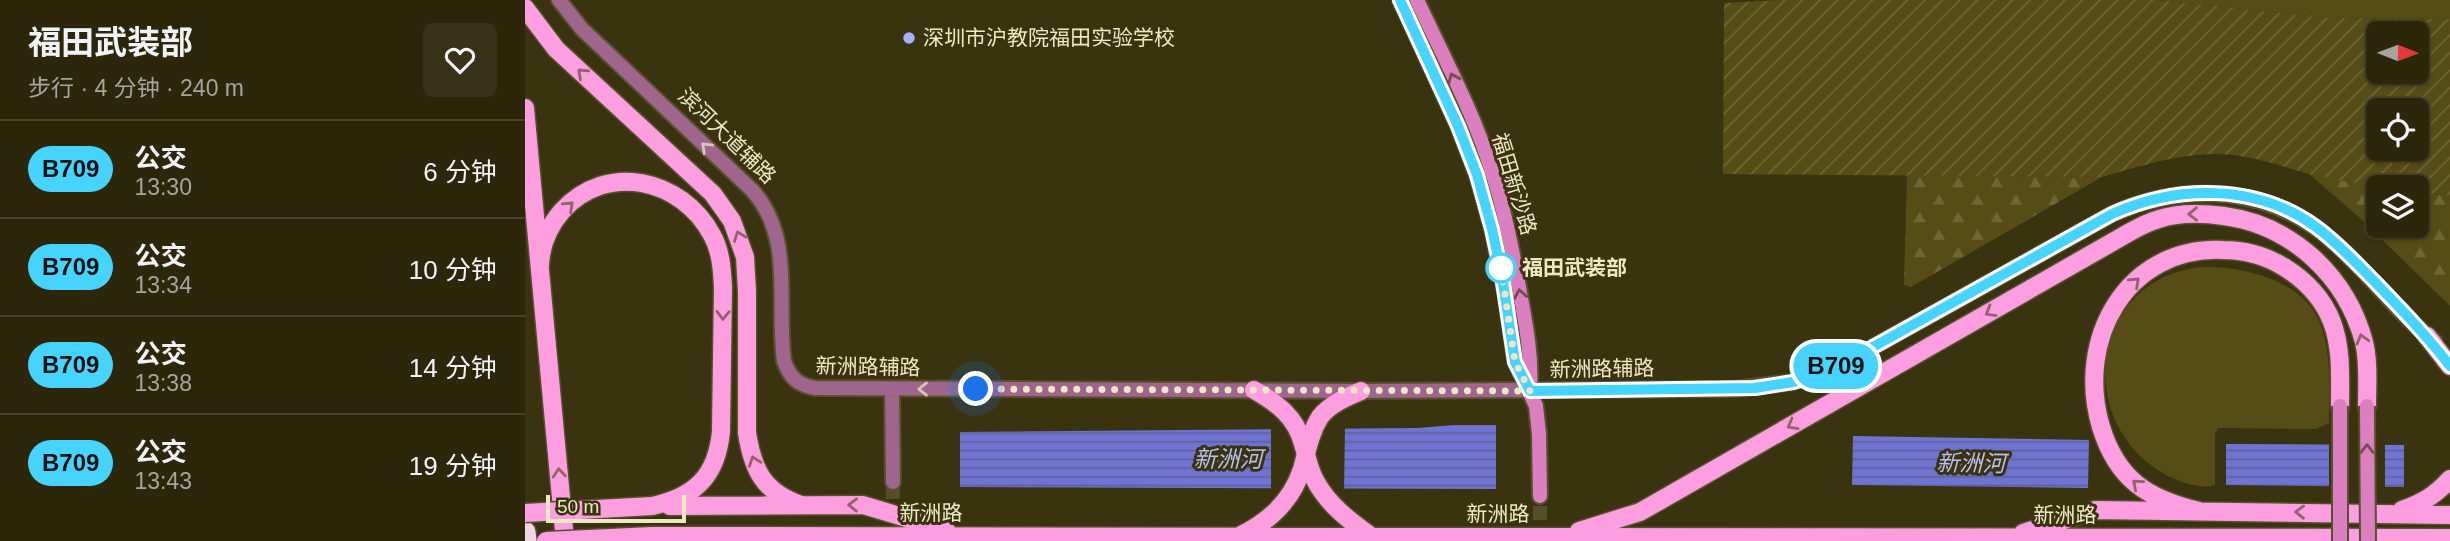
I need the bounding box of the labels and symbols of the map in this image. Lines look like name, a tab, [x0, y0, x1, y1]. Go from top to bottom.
north arrow	[2366, 21, 2429, 84]
place label: 深圳市沪教院福田实验学校	[923, 26, 1175, 49]
marker: 深圳市沪教院福田实验学校	[901, 30, 917, 46]
one-way arrow	[577, 69, 590, 82]
one-way arrow	[1447, 73, 1461, 85]
street label: 滨河大道辅路	[674, 84, 781, 188]
street label: 福田新沙路	[1488, 130, 1541, 237]
one-way arrow	[702, 143, 715, 156]
one-way arrow	[561, 202, 574, 214]
one-way arrow	[2187, 207, 2198, 222]
one-way arrow	[733, 230, 747, 242]
marker: 福田武装部	[1486, 253, 1516, 283]
place label: 福田武装部	[1522, 256, 1627, 279]
one-way arrow	[2127, 277, 2140, 290]
one-way arrow	[1513, 289, 1528, 300]
one-way arrow	[1985, 304, 1997, 317]
one-way arrow	[715, 310, 730, 321]
one-way arrow	[2355, 333, 2370, 345]
line badge: B709	[1787, 343, 1885, 389]
street label: 新洲路辅路	[815, 354, 921, 379]
street label: 新洲路辅路	[1549, 356, 1655, 381]
your location	[958, 371, 993, 406]
one-way arrow	[917, 381, 928, 397]
one-way arrow	[1787, 417, 1800, 430]
one-way arrow	[2359, 443, 2375, 454]
water label: 新洲河	[1194, 446, 1267, 472]
water label: 新洲河	[1936, 449, 2010, 477]
one-way arrow	[748, 456, 762, 468]
one-way arrow	[552, 467, 567, 478]
one-way arrow	[2132, 480, 2145, 492]
scale bar	[546, 492, 686, 524]
one-way arrow	[847, 498, 858, 513]
street label: 新洲路	[900, 501, 963, 524]
street label: 新洲路	[1467, 502, 1530, 525]
street label: 新洲路	[2034, 503, 2097, 526]
one-way arrow	[2294, 504, 2304, 520]

